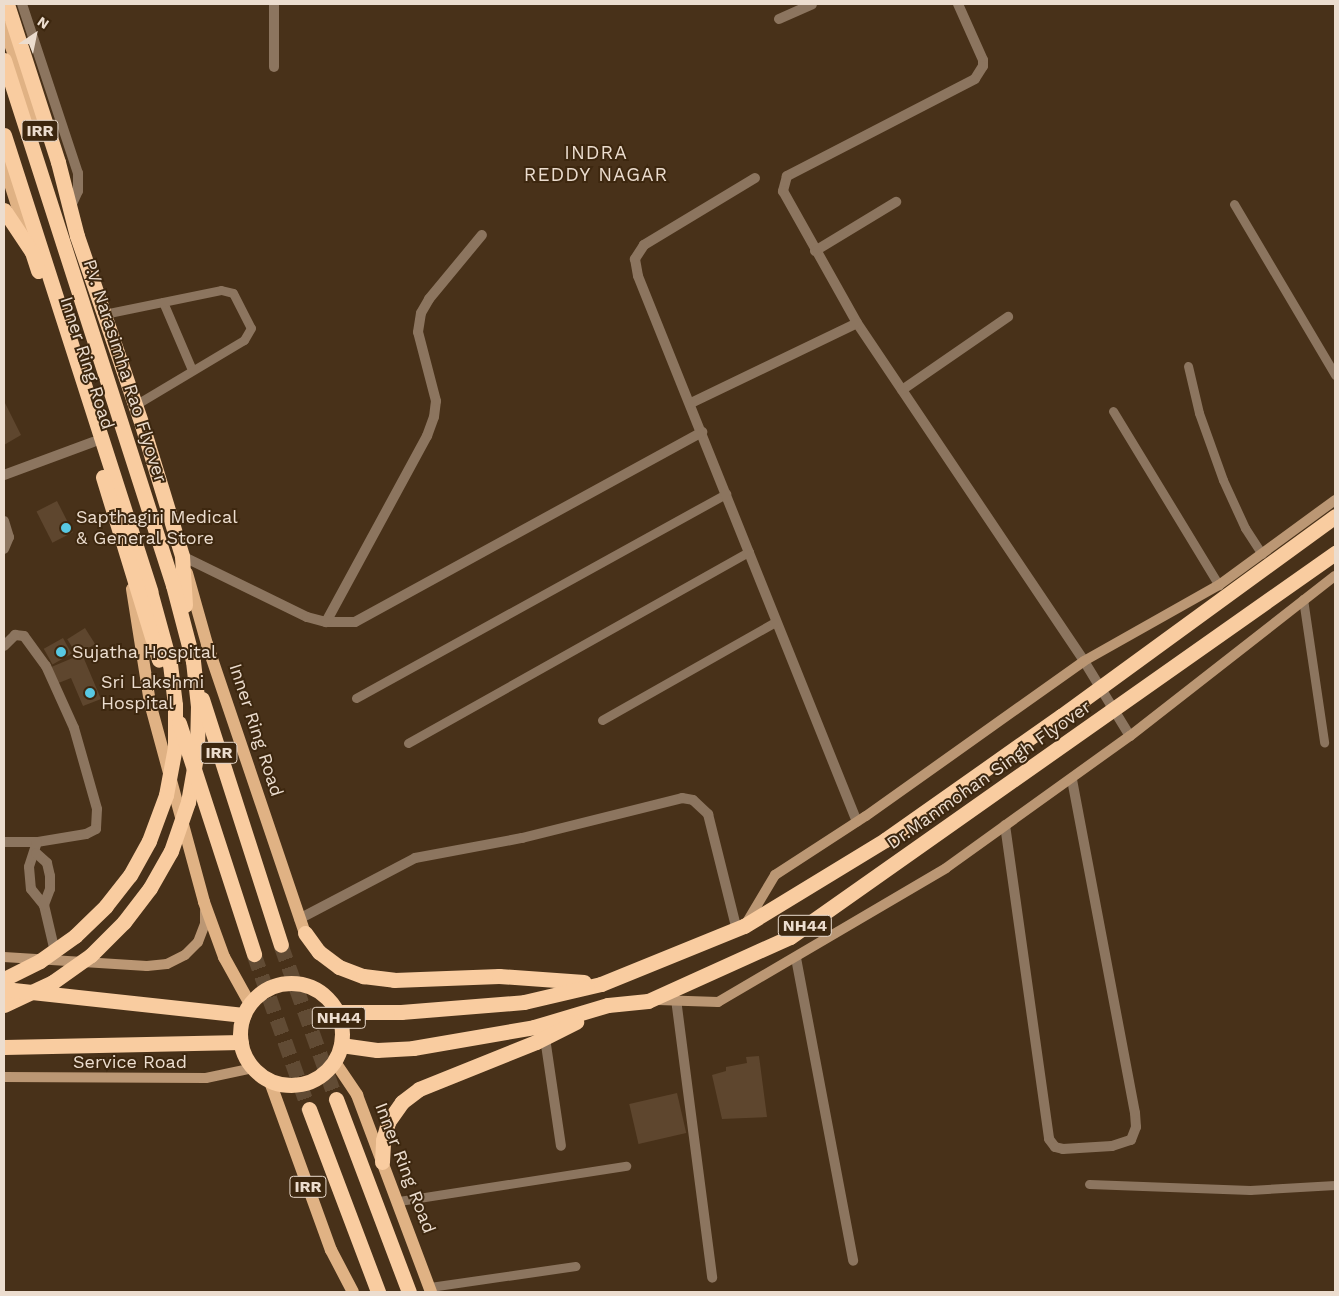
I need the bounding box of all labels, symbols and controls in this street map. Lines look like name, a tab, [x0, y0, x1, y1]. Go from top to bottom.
north arrow	[10, 10, 60, 60]
text: N	[35, 13, 52, 32]
road number: IRR	[21, 118, 59, 144]
district label: INDRA REDDY NAGAR	[522, 142, 670, 186]
street label: P.V. Narasimha Rao Flyover	[79, 256, 171, 486]
street label: Inner Ring Road	[55, 294, 119, 432]
place label: Sapthagiri Medical & General Store	[76, 507, 238, 550]
marker: Sapthagiri Medical & General Store	[60, 522, 72, 534]
place label: Sujatha Hospital	[72, 641, 217, 663]
marker: Sujatha Hospital	[54, 645, 68, 659]
street label: Inner Ring Road	[224, 661, 288, 799]
place label: Sri Lakshmi Hospital	[101, 672, 204, 714]
marker: Sri Lakshmi Hospital	[83, 686, 97, 700]
street label: Dr.Manmohan Singh Flyover	[883, 696, 1095, 854]
road number: IRR	[200, 740, 238, 766]
road number: NH44	[778, 912, 832, 939]
road number: NH44	[312, 1004, 366, 1032]
street label: Service Road	[73, 1051, 187, 1073]
street label: Inner Ring Road	[370, 1099, 440, 1237]
road number: IRR	[289, 1174, 327, 1200]

